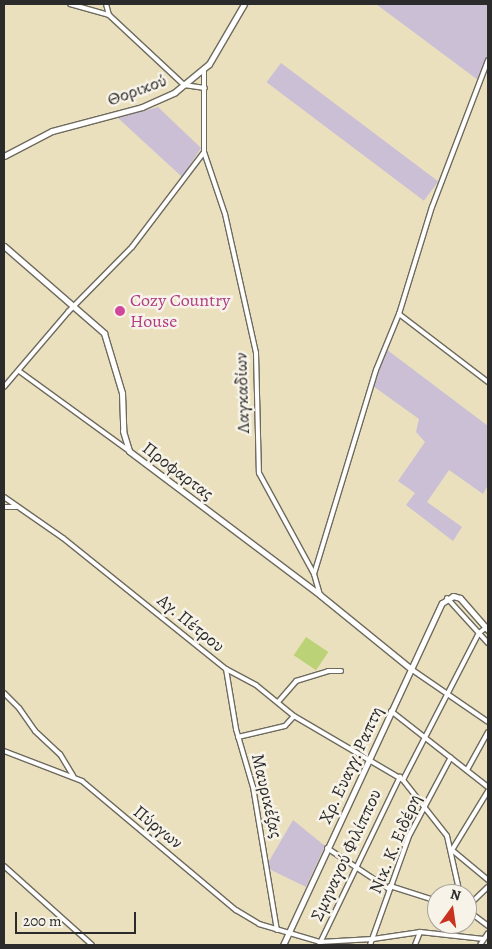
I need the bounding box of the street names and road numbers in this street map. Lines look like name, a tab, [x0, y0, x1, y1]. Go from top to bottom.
street label: Θορικού	[104, 69, 170, 111]
street label: Λαγκαδίων	[230, 352, 254, 434]
street label: Προφαρτας	[138, 437, 218, 505]
street label: Αγ. Πέτρου	[153, 589, 229, 657]
street label: Χρ. Ευαγγ. Ραπτη	[314, 703, 388, 827]
street label: Μαυρικέζας	[247, 752, 287, 840]
street label: Σμηναγού Φιλίππου	[306, 786, 386, 924]
street label: Νικ. Κ. Ειδέρη	[364, 791, 426, 897]
street label: Πύργων	[129, 801, 187, 853]

